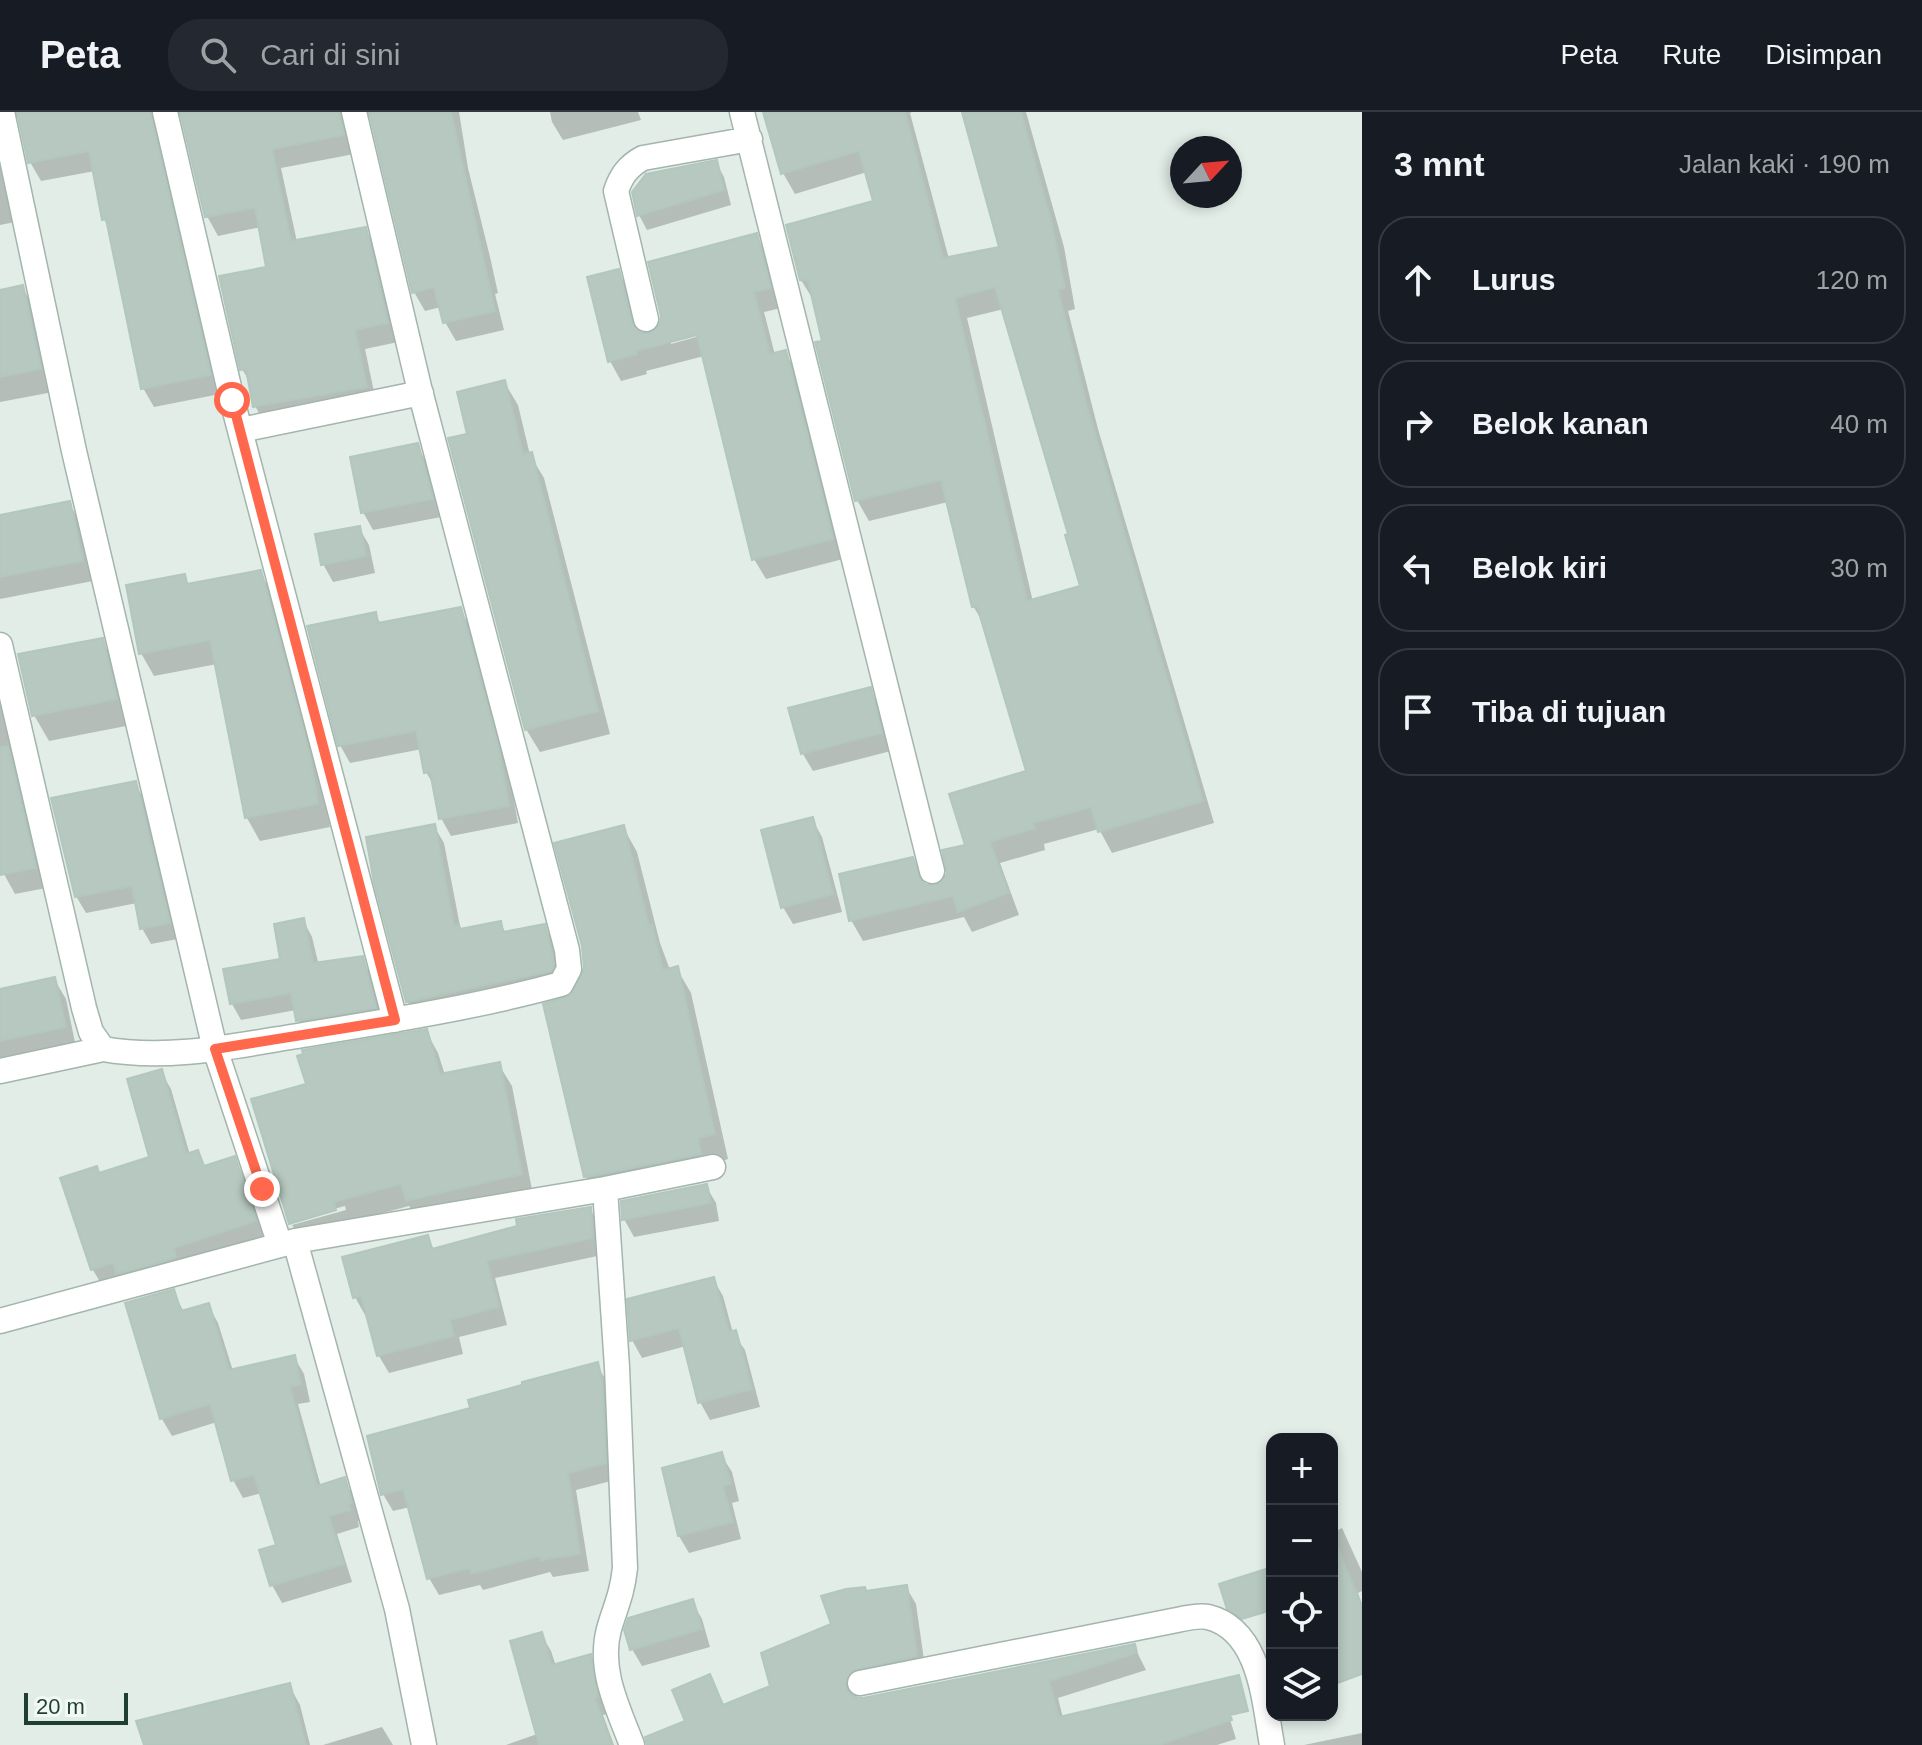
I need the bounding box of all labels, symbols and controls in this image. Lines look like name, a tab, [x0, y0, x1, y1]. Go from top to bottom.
search box	[168, 19, 728, 91]
icon: search	[196, 33, 240, 77]
text: Peta	[40, 34, 120, 76]
text: Cari di sini	[260, 38, 400, 71]
text: Peta	[1561, 39, 1618, 70]
text: Rute	[1662, 39, 1721, 70]
text: Disimpan	[1765, 39, 1882, 70]
north arrow	[1170, 136, 1242, 208]
text: 3 mnt	[1394, 145, 1485, 183]
text: Jalan kaki · 190 m	[1679, 149, 1890, 179]
icon: ahead	[1396, 258, 1440, 302]
text: Lurus	[1472, 263, 1555, 296]
text: 120 m	[1816, 265, 1888, 295]
route start	[214, 382, 250, 418]
icon: right	[1396, 402, 1440, 446]
text: Belok kanan	[1472, 407, 1649, 440]
text: 40 m	[1830, 409, 1888, 439]
icon: left	[1396, 546, 1440, 590]
text: Belok kiri	[1472, 551, 1607, 584]
text: 30 m	[1830, 553, 1888, 583]
icon: arrive	[1396, 690, 1440, 734]
text: Tiba di tujuan	[1472, 695, 1666, 728]
route end	[244, 1171, 280, 1207]
map controls	[1266, 1433, 1338, 1721]
button: +	[1266, 1433, 1338, 1505]
button: −	[1266, 1505, 1338, 1577]
button: locate	[1266, 1577, 1338, 1649]
button: layers	[1266, 1649, 1338, 1721]
scale bar	[24, 1689, 128, 1725]
text: 20 m	[36, 1694, 85, 1719]

